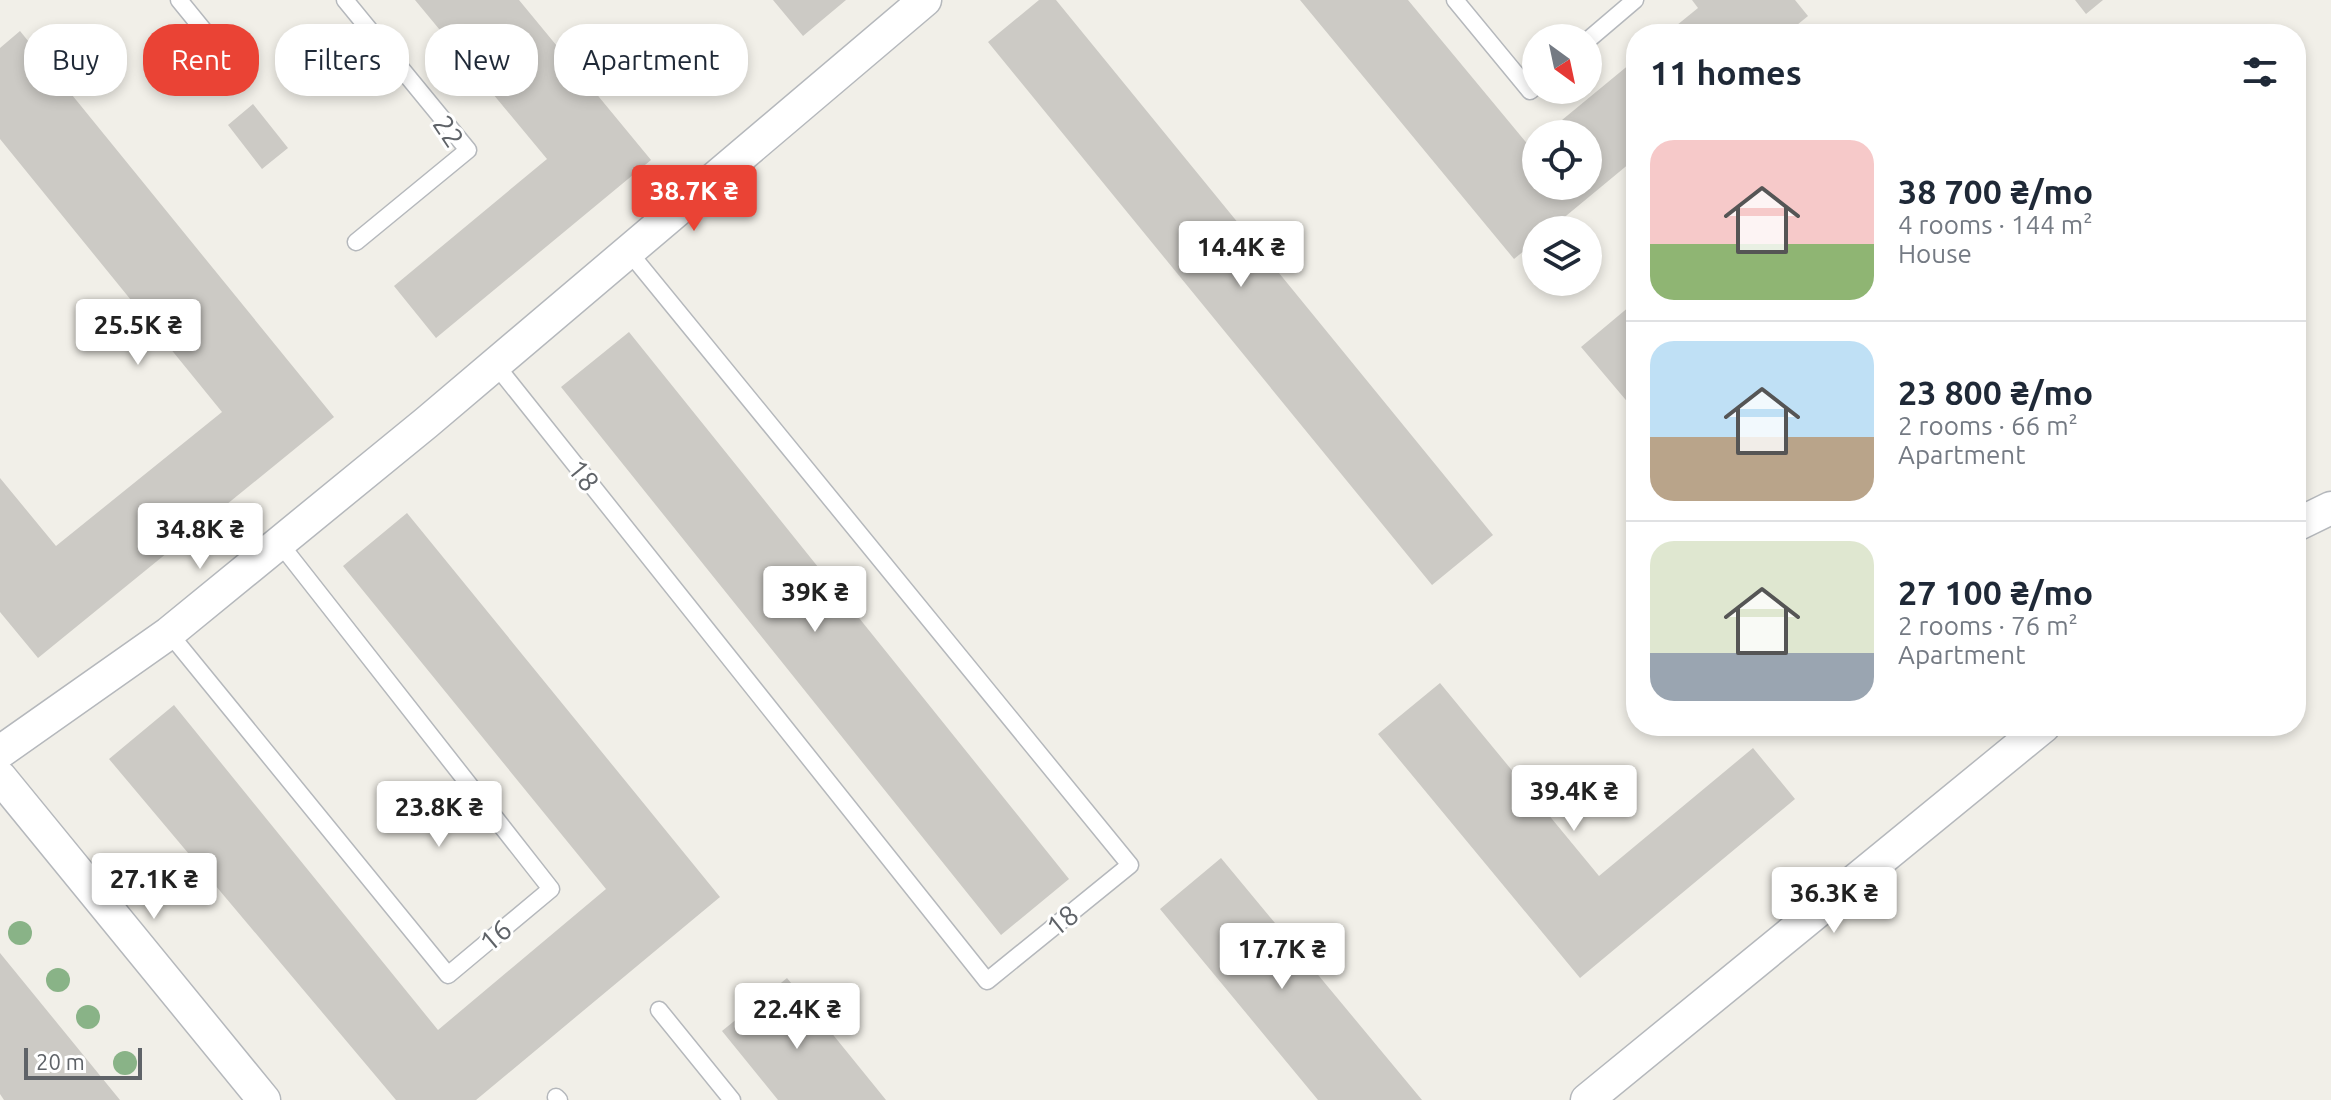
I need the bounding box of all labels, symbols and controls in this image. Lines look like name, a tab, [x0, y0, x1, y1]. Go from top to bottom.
chip: Buy	[24, 24, 127, 96]
chip: Rent	[143, 24, 259, 96]
chip: Filters	[275, 24, 409, 96]
chip: New	[425, 24, 538, 96]
chip: Apartment	[554, 24, 748, 96]
north arrow	[1522, 24, 1602, 104]
map controls	[1522, 24, 1602, 296]
icon: filters	[2238, 50, 2282, 94]
text: 11 homes	[1650, 53, 1802, 91]
street label: 22	[427, 109, 471, 153]
button: locate	[1522, 120, 1602, 200]
pin: 38.7K ₴	[620, 165, 768, 233]
icon: home	[1714, 172, 1810, 268]
text: 38 700 ₴/mo	[1898, 172, 2093, 210]
text: 38.7K ₴	[650, 176, 738, 205]
text: 4 rooms · 144 m²	[1898, 210, 2093, 239]
button: layers	[1522, 216, 1602, 296]
pin: 14.4K ₴	[1167, 221, 1315, 289]
text: 14.4K ₴	[1197, 232, 1285, 261]
text: House	[1898, 239, 1972, 268]
pin: 25.5K ₴	[64, 299, 212, 367]
text: 25.5K ₴	[94, 310, 182, 339]
icon: home	[1714, 373, 1810, 469]
text: 23 800 ₴/mo	[1898, 373, 2093, 411]
text: 2 rooms · 66 m²	[1898, 411, 2078, 440]
text: Apartment	[1898, 440, 2025, 469]
street label: 18	[562, 453, 606, 497]
pin: 34.8K ₴	[126, 503, 274, 571]
text: 34.8K ₴	[156, 514, 244, 543]
pin: 39K ₴	[759, 566, 871, 634]
icon: home	[1714, 573, 1810, 669]
text: 27 100 ₴/mo	[1898, 573, 2093, 611]
text: 39K ₴	[781, 577, 849, 606]
text: 2 rooms · 76 m²	[1898, 611, 2078, 640]
text: Apartment	[1898, 640, 2025, 669]
pin: 39.4K ₴	[1500, 765, 1648, 833]
text: 39.4K ₴	[1530, 776, 1618, 805]
pin: 23.8K ₴	[365, 781, 513, 849]
text: 23.8K ₴	[395, 792, 483, 821]
pin: 27.1K ₴	[80, 853, 228, 921]
text: 27.1K ₴	[110, 864, 198, 893]
pin: 36.3K ₴	[1760, 867, 1908, 935]
text: 36.3K ₴	[1790, 878, 1878, 907]
street label: 18	[1040, 898, 1084, 942]
street label: 16	[473, 913, 517, 957]
pin: 17.7K ₴	[1208, 923, 1356, 991]
text: 17.7K ₴	[1238, 934, 1326, 963]
pin: 22.4K ₴	[723, 983, 871, 1051]
text: 22.4K ₴	[753, 994, 841, 1023]
scale bar	[24, 1044, 142, 1080]
text: 20 m	[36, 1049, 85, 1074]

